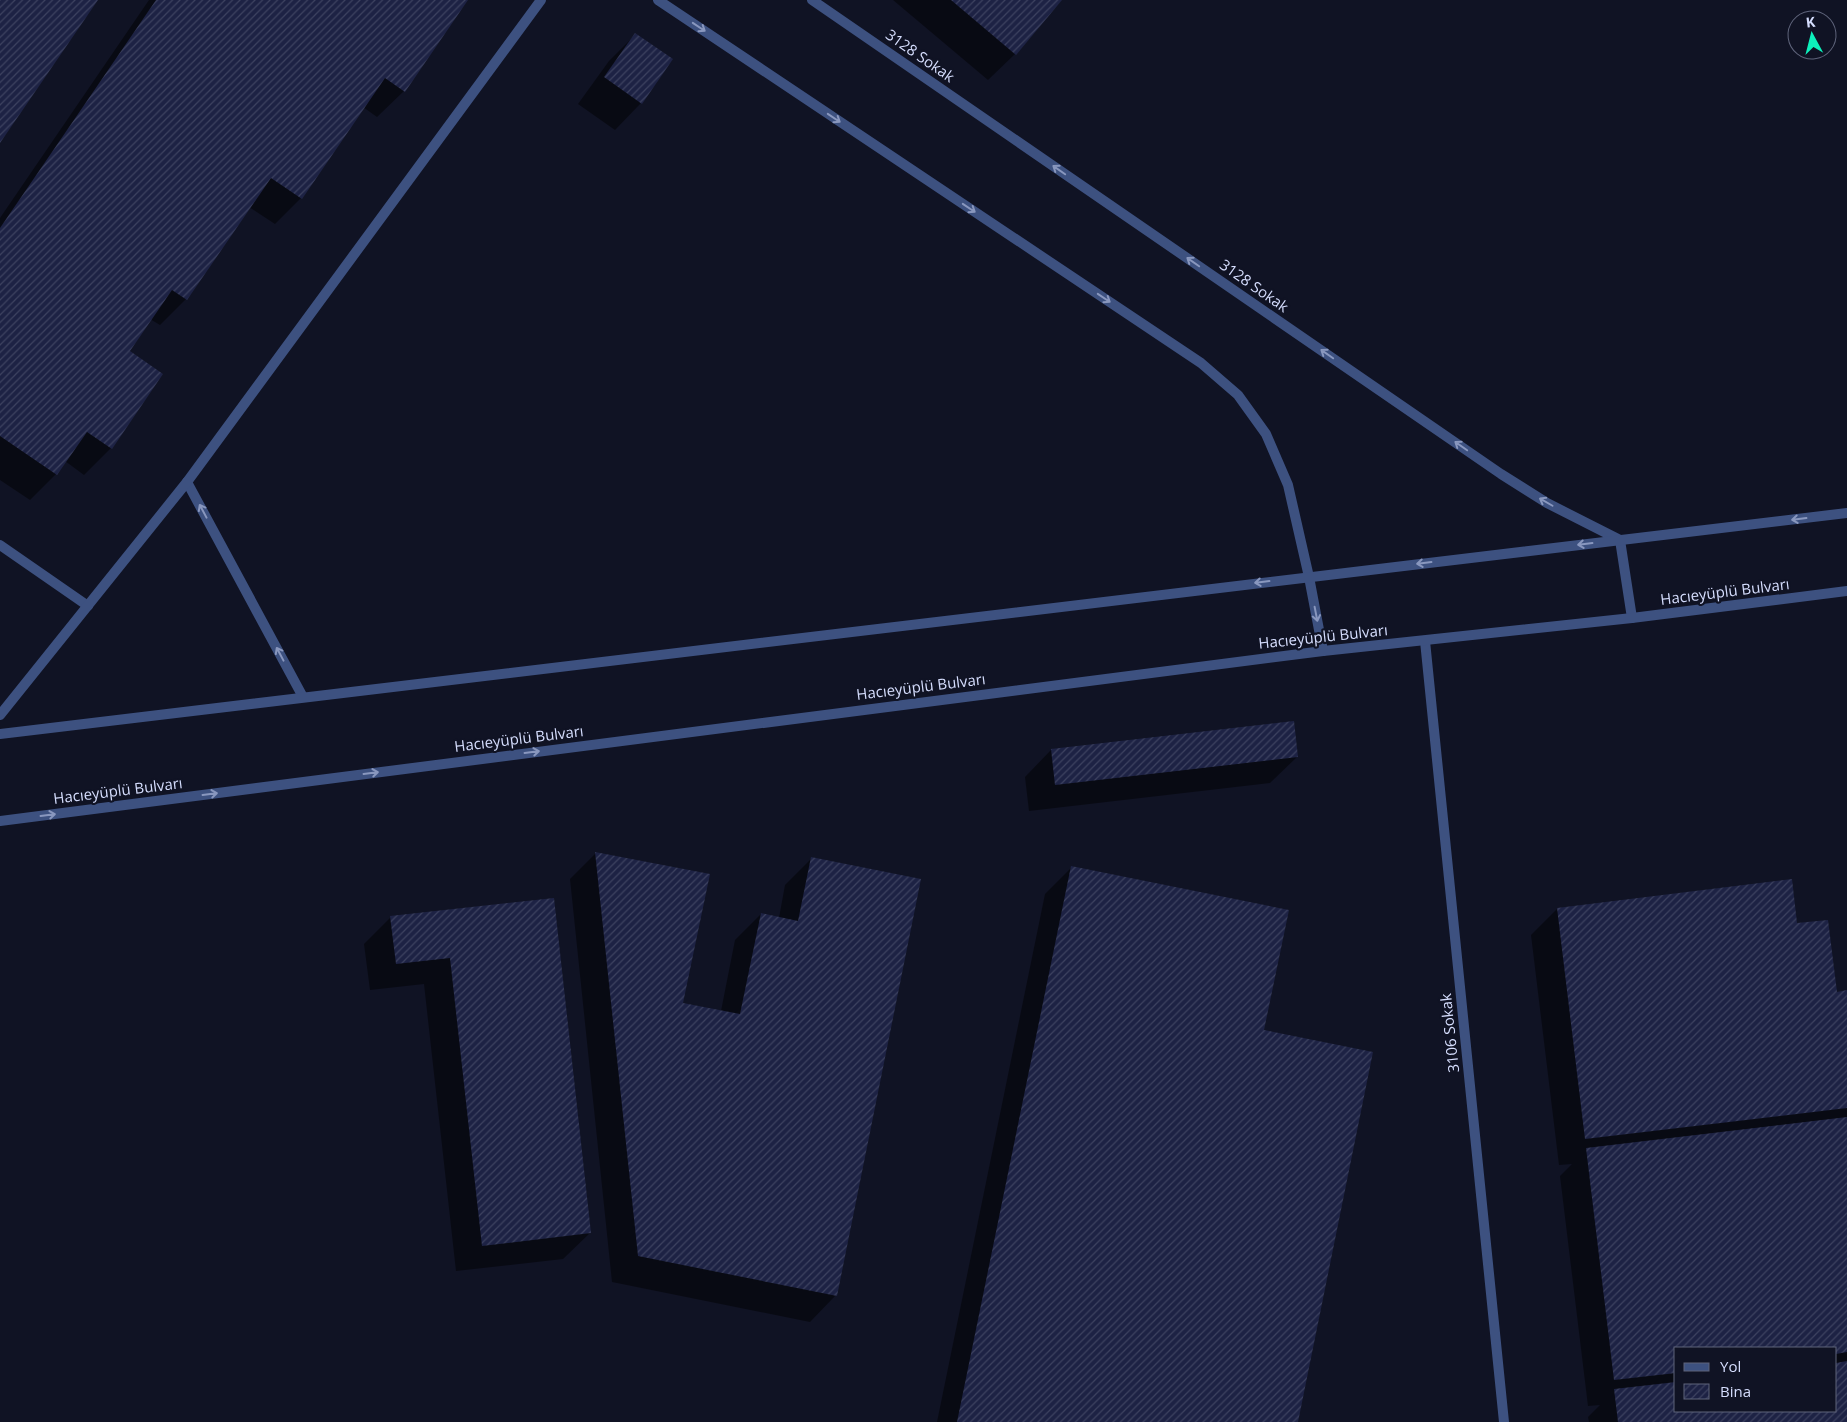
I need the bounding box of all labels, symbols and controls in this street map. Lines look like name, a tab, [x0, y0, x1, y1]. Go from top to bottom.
north arrow	[1787, 10, 1837, 60]
text: K	[1805, 12, 1817, 32]
one-way arrow	[691, 22, 705, 32]
street label: 3128 Sokak	[882, 24, 959, 86]
one-way arrow	[826, 113, 840, 123]
one-way arrow	[1052, 165, 1066, 175]
one-way arrow	[961, 203, 975, 213]
street label: 3128 Sokak	[1216, 254, 1293, 316]
one-way arrow	[1186, 257, 1200, 267]
one-way arrow	[1096, 293, 1110, 303]
one-way arrow	[1320, 349, 1334, 359]
one-way arrow	[1454, 441, 1468, 451]
one-way arrow	[1539, 497, 1553, 507]
one-way arrow	[198, 504, 207, 519]
one-way arrow	[1791, 514, 1807, 524]
one-way arrow	[1577, 539, 1593, 549]
one-way arrow	[1416, 558, 1432, 568]
street label: Hacıeyüplü Bulvarı	[1659, 573, 1791, 609]
one-way arrow	[1255, 577, 1271, 587]
one-way arrow	[1312, 605, 1322, 621]
street label: Hacıeyüplü Bulvarı	[1257, 619, 1389, 653]
one-way arrow	[275, 647, 284, 662]
street label: Hacıeyüplü Bulvarı	[855, 668, 987, 704]
street label: Hacıeyüplü Bulvarı	[453, 720, 585, 756]
one-way arrow	[524, 747, 540, 757]
one-way arrow	[362, 768, 378, 778]
street label: Hacıeyüplü Bulvarı	[52, 772, 184, 808]
one-way arrow	[201, 789, 217, 799]
one-way arrow	[40, 809, 56, 819]
street label: 3106 Sokak	[1435, 992, 1463, 1074]
legend	[1674, 1347, 1837, 1412]
text: Yol	[1720, 1356, 1741, 1376]
text: Bina	[1720, 1381, 1751, 1401]

